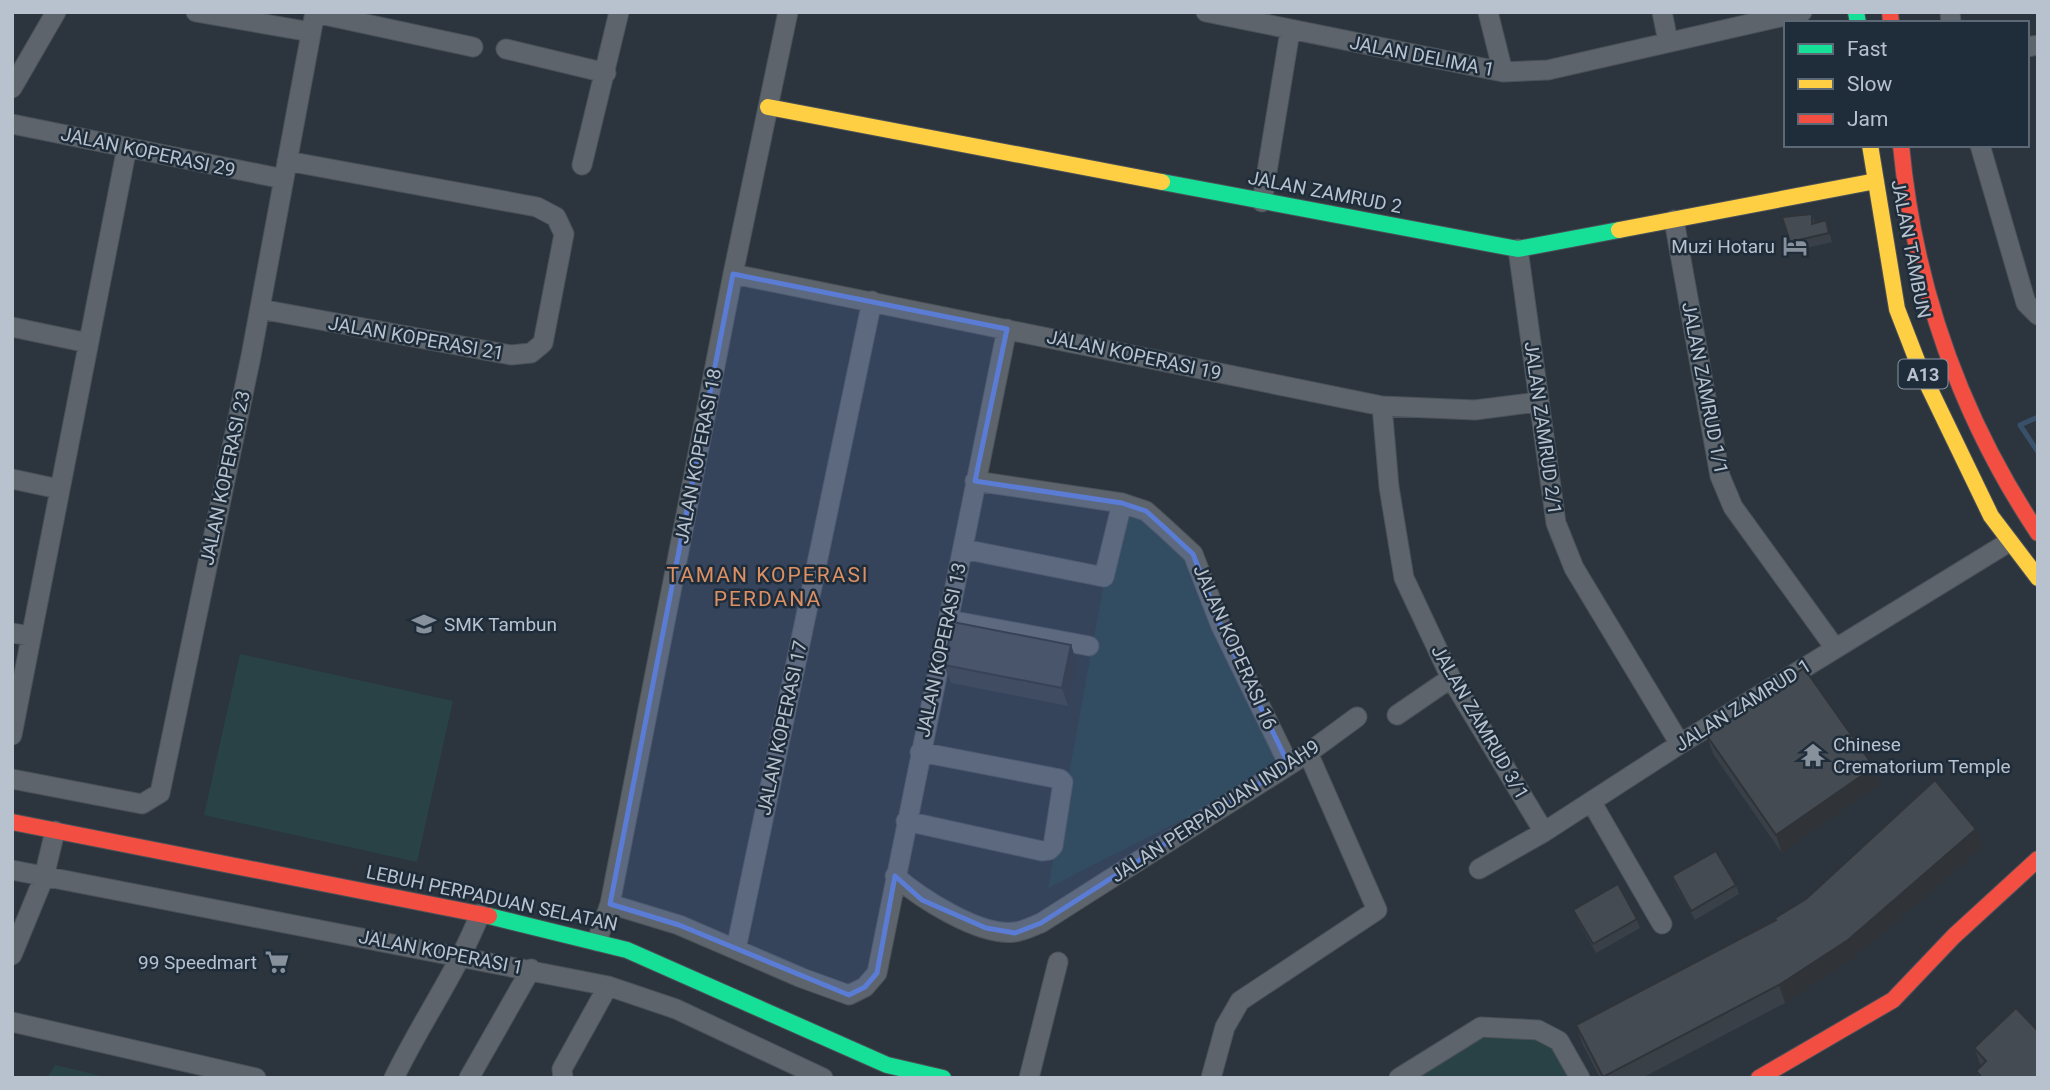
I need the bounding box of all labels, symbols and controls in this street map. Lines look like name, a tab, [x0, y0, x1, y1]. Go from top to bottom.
legend	[1784, 21, 2029, 147]
street label: JALAN DELIMA 1	[1348, 31, 1496, 81]
text: Fast	[1847, 37, 1888, 61]
text: Slow	[1847, 72, 1893, 96]
text: Jam	[1847, 107, 1888, 131]
street label: JALAN KOPERASI 29	[59, 122, 237, 182]
street label: JALAN ZAMRUD 2	[1246, 166, 1404, 218]
street label: JALAN TAMBUN	[1886, 178, 1936, 320]
hotel icon: Muzi Hotaru	[1781, 232, 1809, 260]
place label: Muzi Hotaru	[1671, 235, 1775, 258]
street label: JALAN ZAMRUD 1/1	[1677, 300, 1733, 476]
street label: JALAN KOPERASI 21	[326, 311, 506, 365]
street label: JALAN KOPERASI 19	[1045, 325, 1223, 385]
street label: JALAN ZAMRUD 2/1	[1519, 340, 1567, 516]
road number: A13	[1898, 360, 1948, 388]
street label: JALAN KOPERASI 18	[670, 367, 726, 545]
street label: JALAN KOPERASI 23	[195, 389, 255, 567]
street label: JALAN KOPERASI 13	[911, 561, 971, 739]
street label: JALAN KOPERASI 16	[1188, 561, 1282, 733]
district label: TAMAN KOPERASI PERDANA	[666, 563, 870, 611]
school or university icon: SMK Tambun	[410, 610, 438, 638]
place label: SMK Tambun	[444, 613, 557, 636]
street label: JALAN KOPERASI 17	[752, 639, 812, 817]
street label: JALAN ZAMRUD 3/1	[1426, 641, 1534, 803]
street label: JALAN ZAMRUD 1	[1671, 654, 1815, 756]
place label: Chinese Crematorium Temple	[1833, 733, 2011, 778]
street label: JALAN PERPADUAN INDAH9	[1106, 735, 1324, 887]
temple icon: Chinese Crematorium Temple	[1799, 741, 1827, 769]
street label: LEBUH PERPADUAN SELATAN	[364, 860, 620, 936]
street label: JALAN KOPERASI 1	[357, 925, 525, 979]
supermarket icon: 99 Speedmart	[263, 948, 291, 976]
place label: 99 Speedmart	[138, 951, 257, 974]

